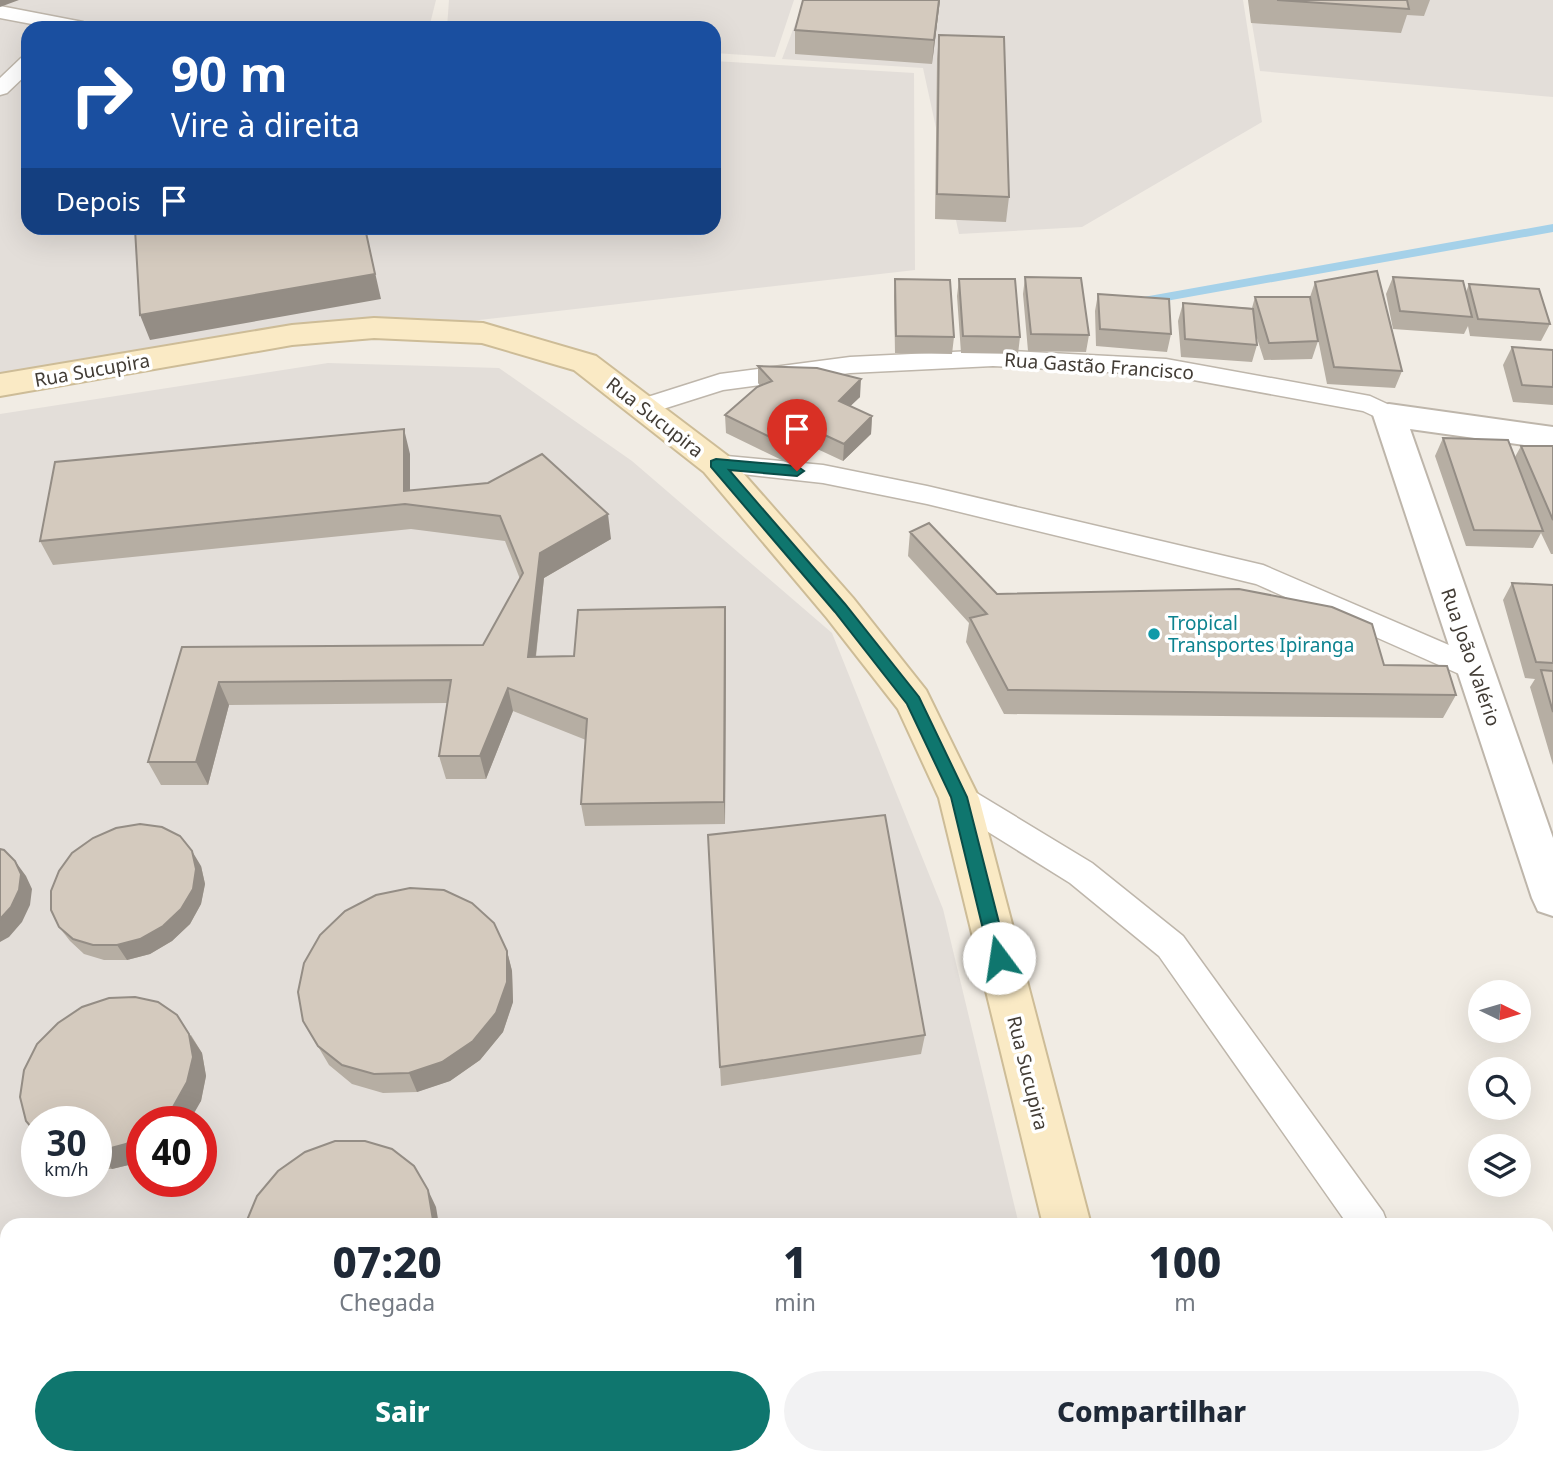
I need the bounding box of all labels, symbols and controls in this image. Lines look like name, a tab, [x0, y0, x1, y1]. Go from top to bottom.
text: 90 m	[171, 40, 288, 106]
icon: right	[56, 49, 147, 140]
text: Vire à direita	[171, 103, 360, 146]
icon: arrive	[155, 182, 193, 220]
text: Depois	[56, 183, 141, 219]
street label: Rua Gastão Francisco	[1003, 346, 1195, 386]
street label: Rua Sucupira	[32, 347, 152, 393]
street label: Rua Sucupira	[601, 371, 709, 463]
pin	[767, 399, 827, 471]
icon: arrive	[778, 410, 816, 448]
street label: Rua João Valério	[1435, 584, 1507, 730]
place label: Tropical Transportes Ipiranga	[1168, 610, 1354, 658]
marker: Tropical Transportes Ipiranga	[1146, 626, 1162, 642]
position arrow	[962, 921, 1036, 995]
north arrow	[1468, 980, 1531, 1043]
map controls	[1468, 980, 1531, 1197]
street label: Rua Sucupira	[1001, 1013, 1055, 1133]
button: search	[1468, 1057, 1531, 1120]
speed limit sign: 40	[126, 1106, 217, 1197]
text: 30	[46, 1119, 87, 1166]
button: layers	[1468, 1134, 1531, 1197]
text: km/h	[44, 1157, 89, 1181]
text: 07:20	[333, 1233, 442, 1290]
text: 1	[783, 1233, 807, 1290]
text: 100	[1149, 1233, 1221, 1290]
text: Chegada	[339, 1286, 435, 1318]
text: min	[774, 1286, 816, 1318]
text: m	[1174, 1286, 1196, 1318]
button: Sair	[35, 1371, 770, 1451]
button: Compartilhar	[784, 1371, 1519, 1451]

